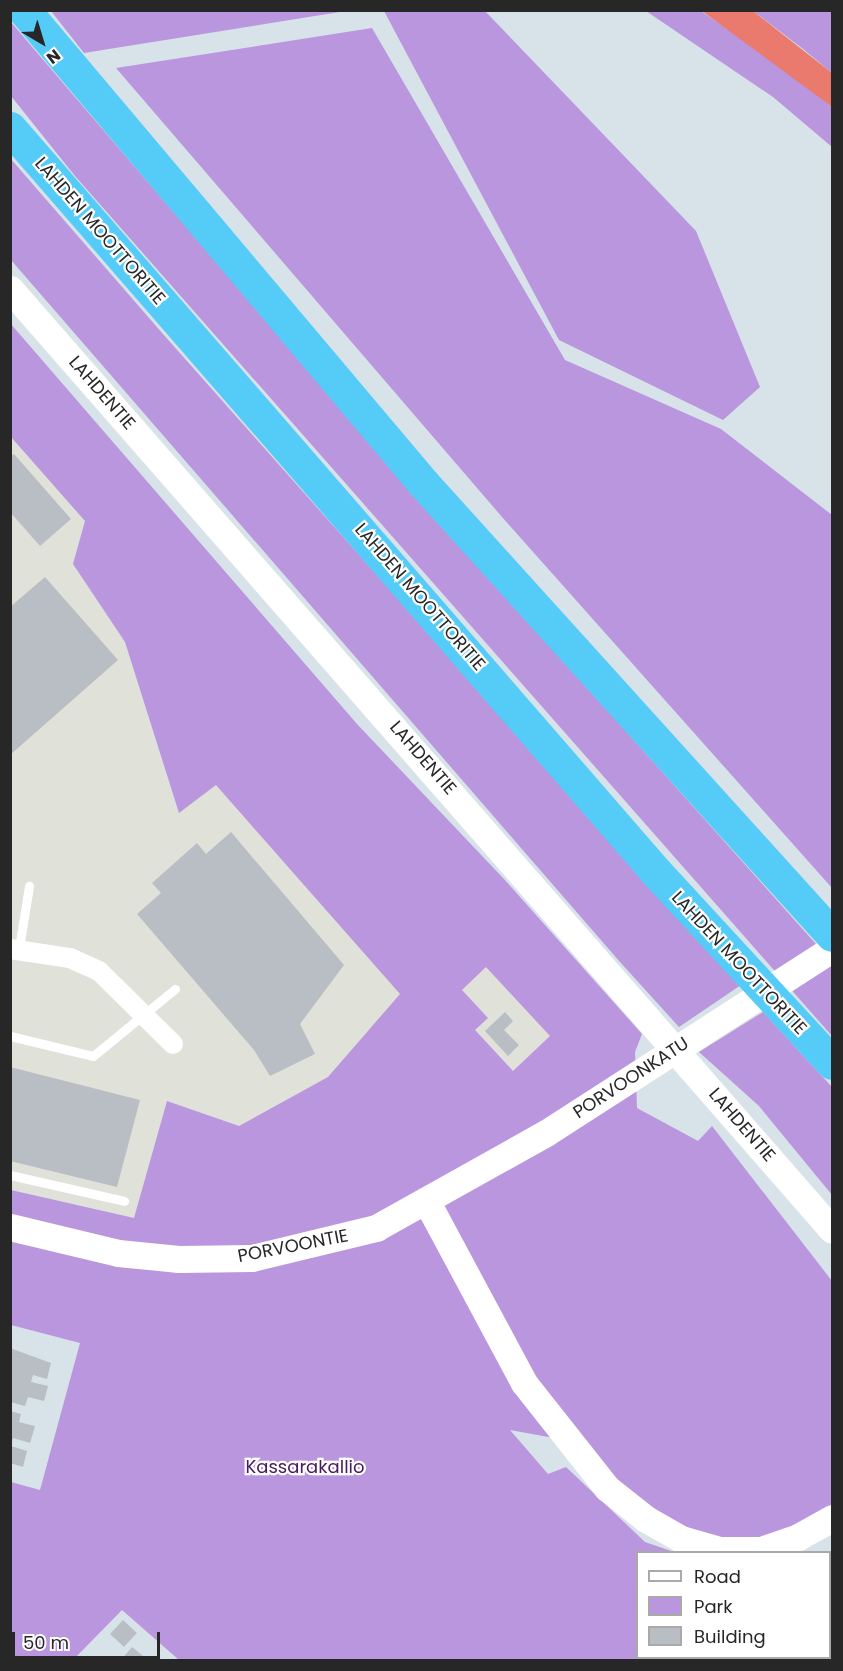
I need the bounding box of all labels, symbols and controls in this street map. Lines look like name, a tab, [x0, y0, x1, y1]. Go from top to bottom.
north arrow	[12, 12, 72, 72]
text: N	[42, 44, 65, 69]
street label: LAHDEN MOOTTORITIE	[30, 153, 170, 309]
street label: LAHDENTIE	[64, 352, 140, 434]
street label: LAHDEN MOOTTORITIE	[350, 519, 490, 675]
street label: LAHDENTIE	[385, 717, 461, 799]
street label: LAHDEN MOOTTORITIE	[667, 887, 811, 1039]
street label: PORVOONKATU	[569, 1033, 693, 1123]
street label: LAHDENTIE	[704, 1084, 780, 1166]
street label: PORVOONTIE	[236, 1225, 350, 1267]
park label: Kassarakallio	[245, 1456, 365, 1478]
legend	[636, 1551, 831, 1659]
text: Road	[694, 1564, 741, 1589]
text: Park	[694, 1594, 733, 1619]
scale bar	[15, 1620, 164, 1658]
text: Building	[694, 1624, 766, 1649]
text: 50 m	[23, 1630, 69, 1655]

